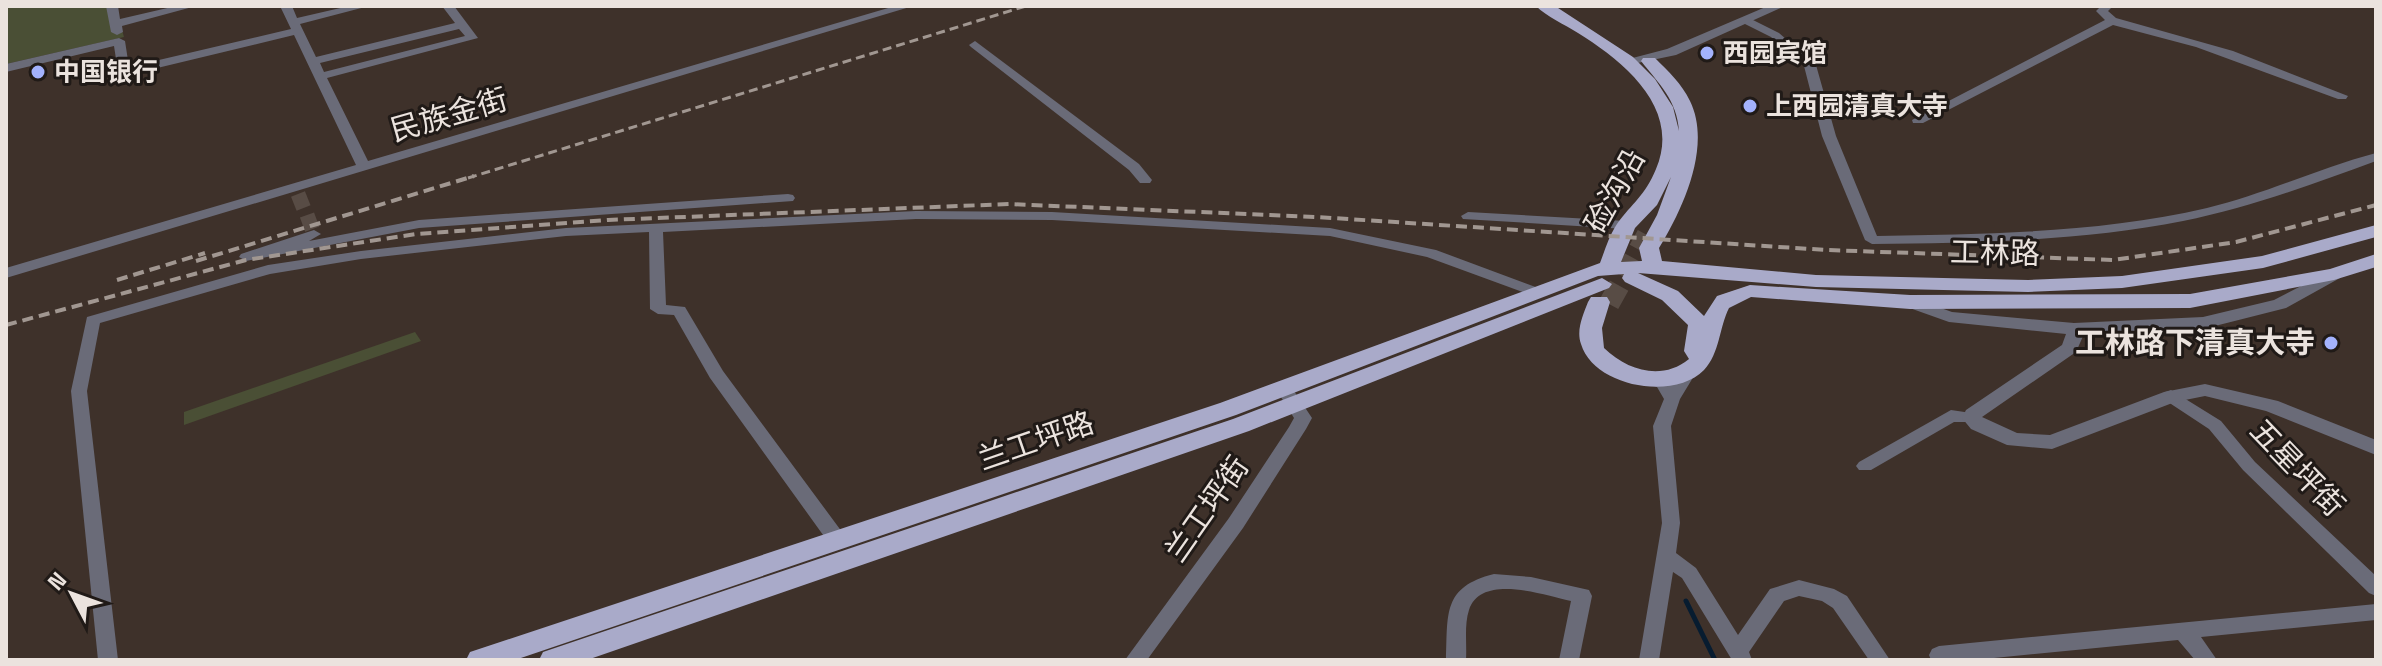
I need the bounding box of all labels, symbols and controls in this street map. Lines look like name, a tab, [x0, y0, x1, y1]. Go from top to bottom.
place label: 西园宾馆	[1723, 36, 1827, 70]
marker: 西园宾馆	[1698, 44, 1716, 62]
place label: 中国银行	[54, 55, 158, 89]
marker: 中国银行	[29, 63, 47, 81]
street label: 民族金街	[386, 79, 512, 150]
place label: 上西园清真大寺	[1766, 89, 1948, 123]
marker: 上西园清真大寺	[1741, 97, 1759, 115]
street label: 硷沟沿	[1576, 142, 1653, 240]
street label: 工林路	[1950, 232, 2040, 273]
place label: 工林路下清真大寺	[2075, 323, 2315, 362]
marker: 工林路下清真大寺	[2322, 334, 2340, 352]
street label: 兰工坪路	[973, 403, 1099, 478]
street label: 五星坪街	[2242, 411, 2353, 524]
street label: 兰工坪街	[1156, 448, 1257, 569]
north arrow	[32, 554, 112, 634]
text: N	[42, 566, 72, 596]

